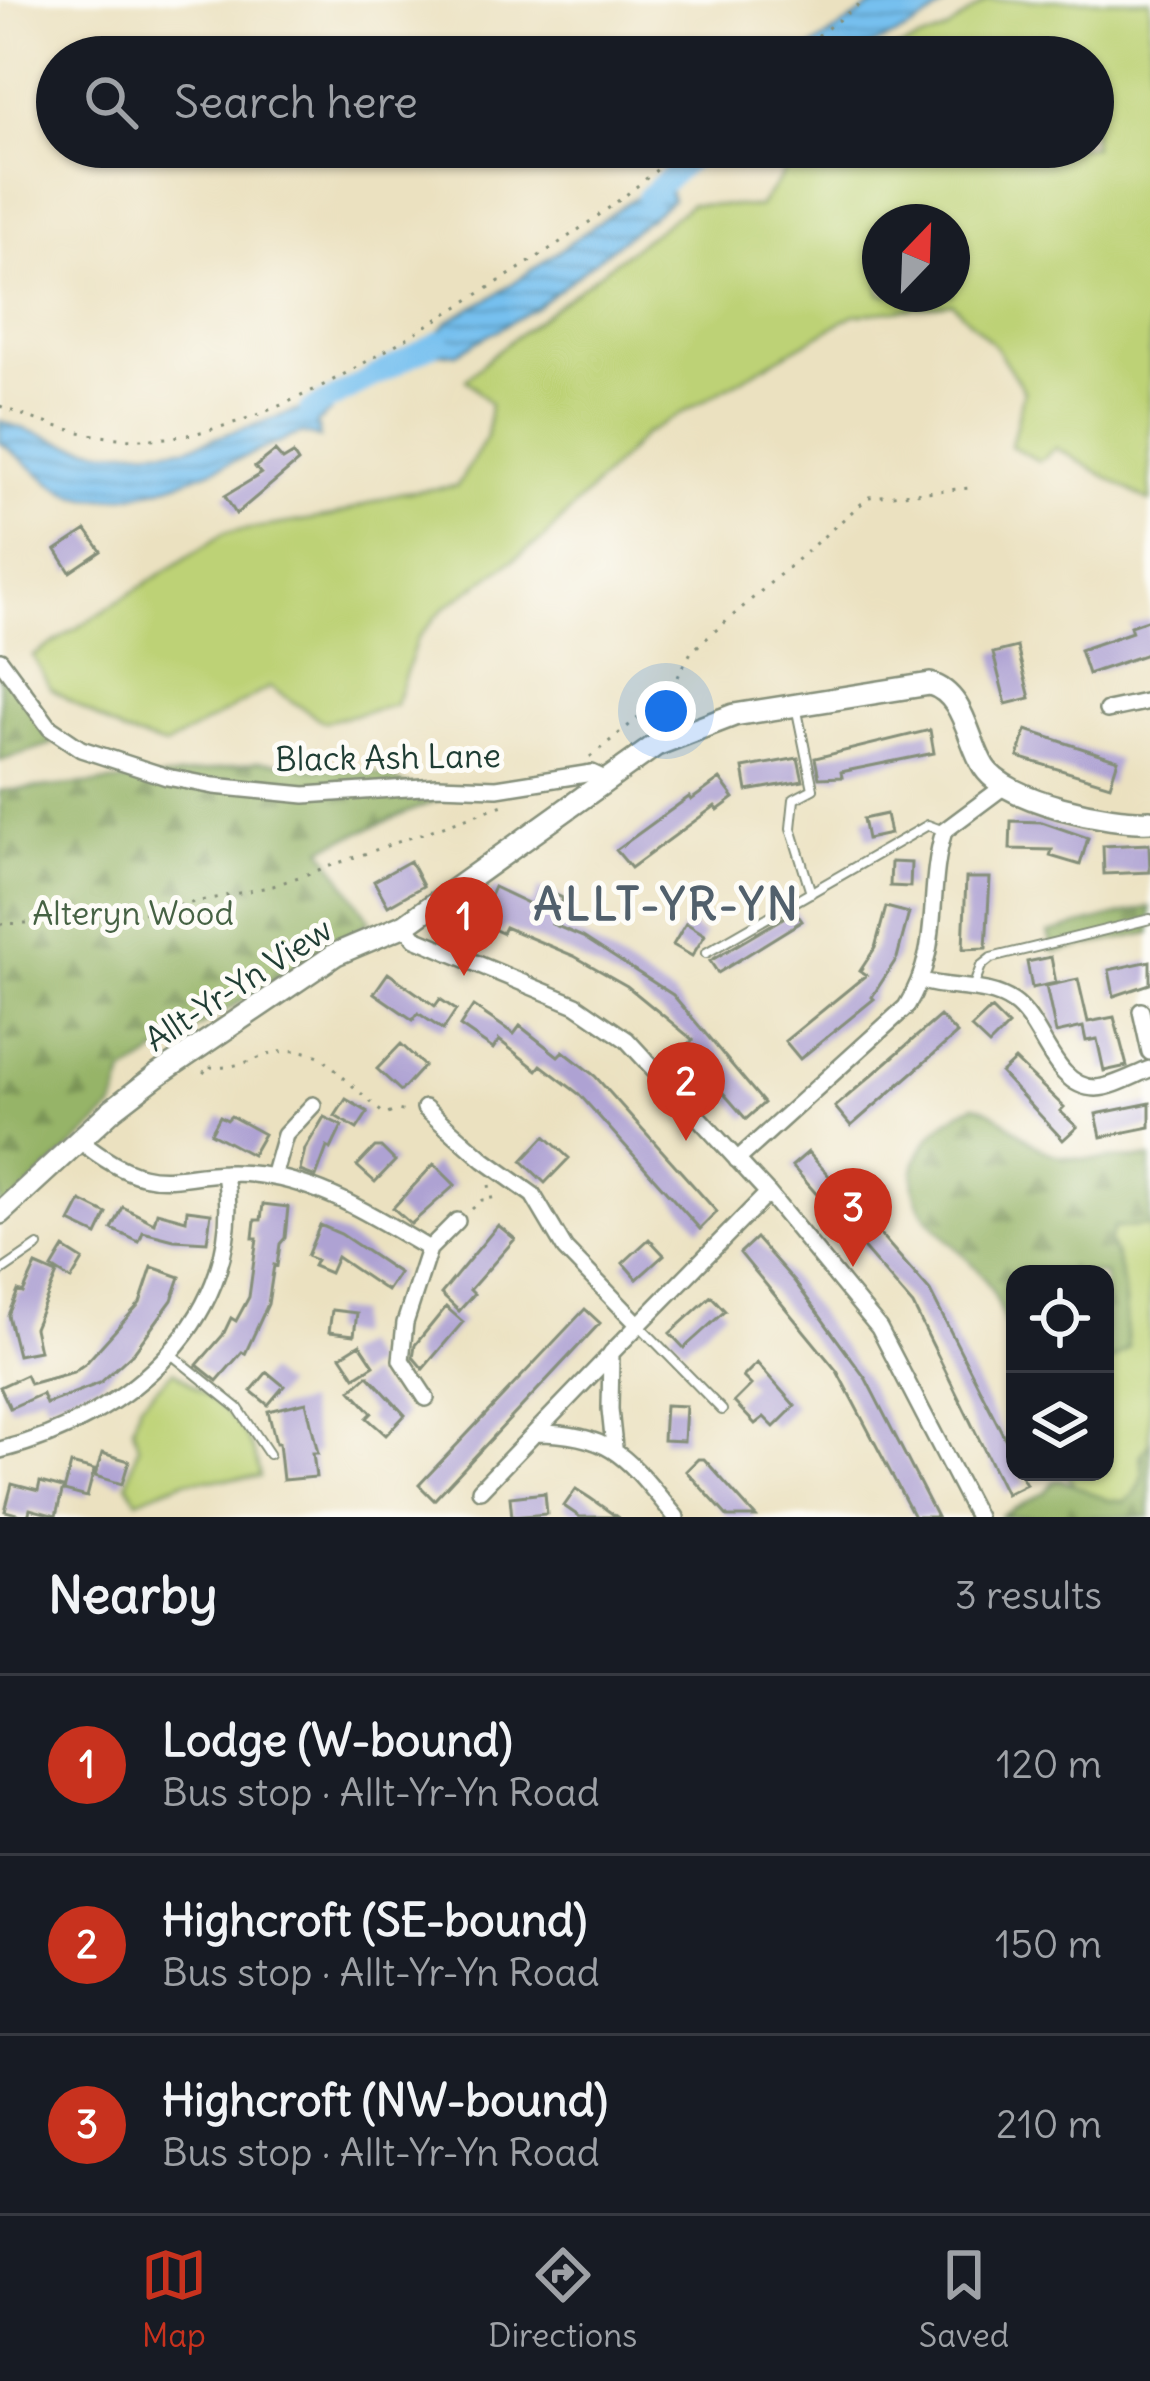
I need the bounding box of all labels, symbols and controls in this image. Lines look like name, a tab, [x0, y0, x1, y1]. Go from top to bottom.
search box	[36, 36, 1114, 168]
icon: search	[78, 69, 144, 135]
text: Search here	[174, 74, 418, 130]
north arrow	[862, 204, 970, 312]
your location	[636, 681, 696, 741]
street label: Black Ash Lane	[275, 734, 501, 780]
district label: ALLT-YR-YN	[533, 876, 801, 932]
pin: 1	[425, 877, 503, 976]
park label: Alteryn Wood	[32, 892, 234, 934]
street label: Allt-Yr-Yn View	[137, 908, 339, 1060]
pin: 2	[647, 1042, 725, 1141]
pin: 3	[814, 1168, 892, 1267]
map controls	[1006, 1265, 1114, 1481]
button: locate	[1006, 1265, 1114, 1373]
button: layers	[1006, 1373, 1114, 1481]
text: Nearby	[48, 1563, 217, 1627]
text: 3 results	[955, 1571, 1102, 1620]
text: Lodge (W-bound)	[162, 1712, 513, 1768]
text: 1	[79, 1740, 95, 1789]
text: 120 m	[996, 1740, 1102, 1789]
text: Bus stop · Allt-Yr-Yn Road	[162, 1768, 600, 1817]
text: Highcroft (SE-bound)	[162, 1892, 587, 1948]
text: 2	[76, 1920, 98, 1969]
text: 150 m	[995, 1920, 1102, 1969]
text: Bus stop · Allt-Yr-Yn Road	[162, 1948, 600, 1997]
text: Highcroft (NW-bound)	[162, 2072, 608, 2128]
text: 3	[76, 2100, 98, 2149]
text: 210 m	[996, 2100, 1102, 2149]
text: Bus stop · Allt-Yr-Yn Road	[162, 2128, 600, 2177]
tab: Map	[141, 2242, 207, 2356]
tab: Directions	[488, 2242, 637, 2356]
tab: Saved	[919, 2242, 1009, 2356]

